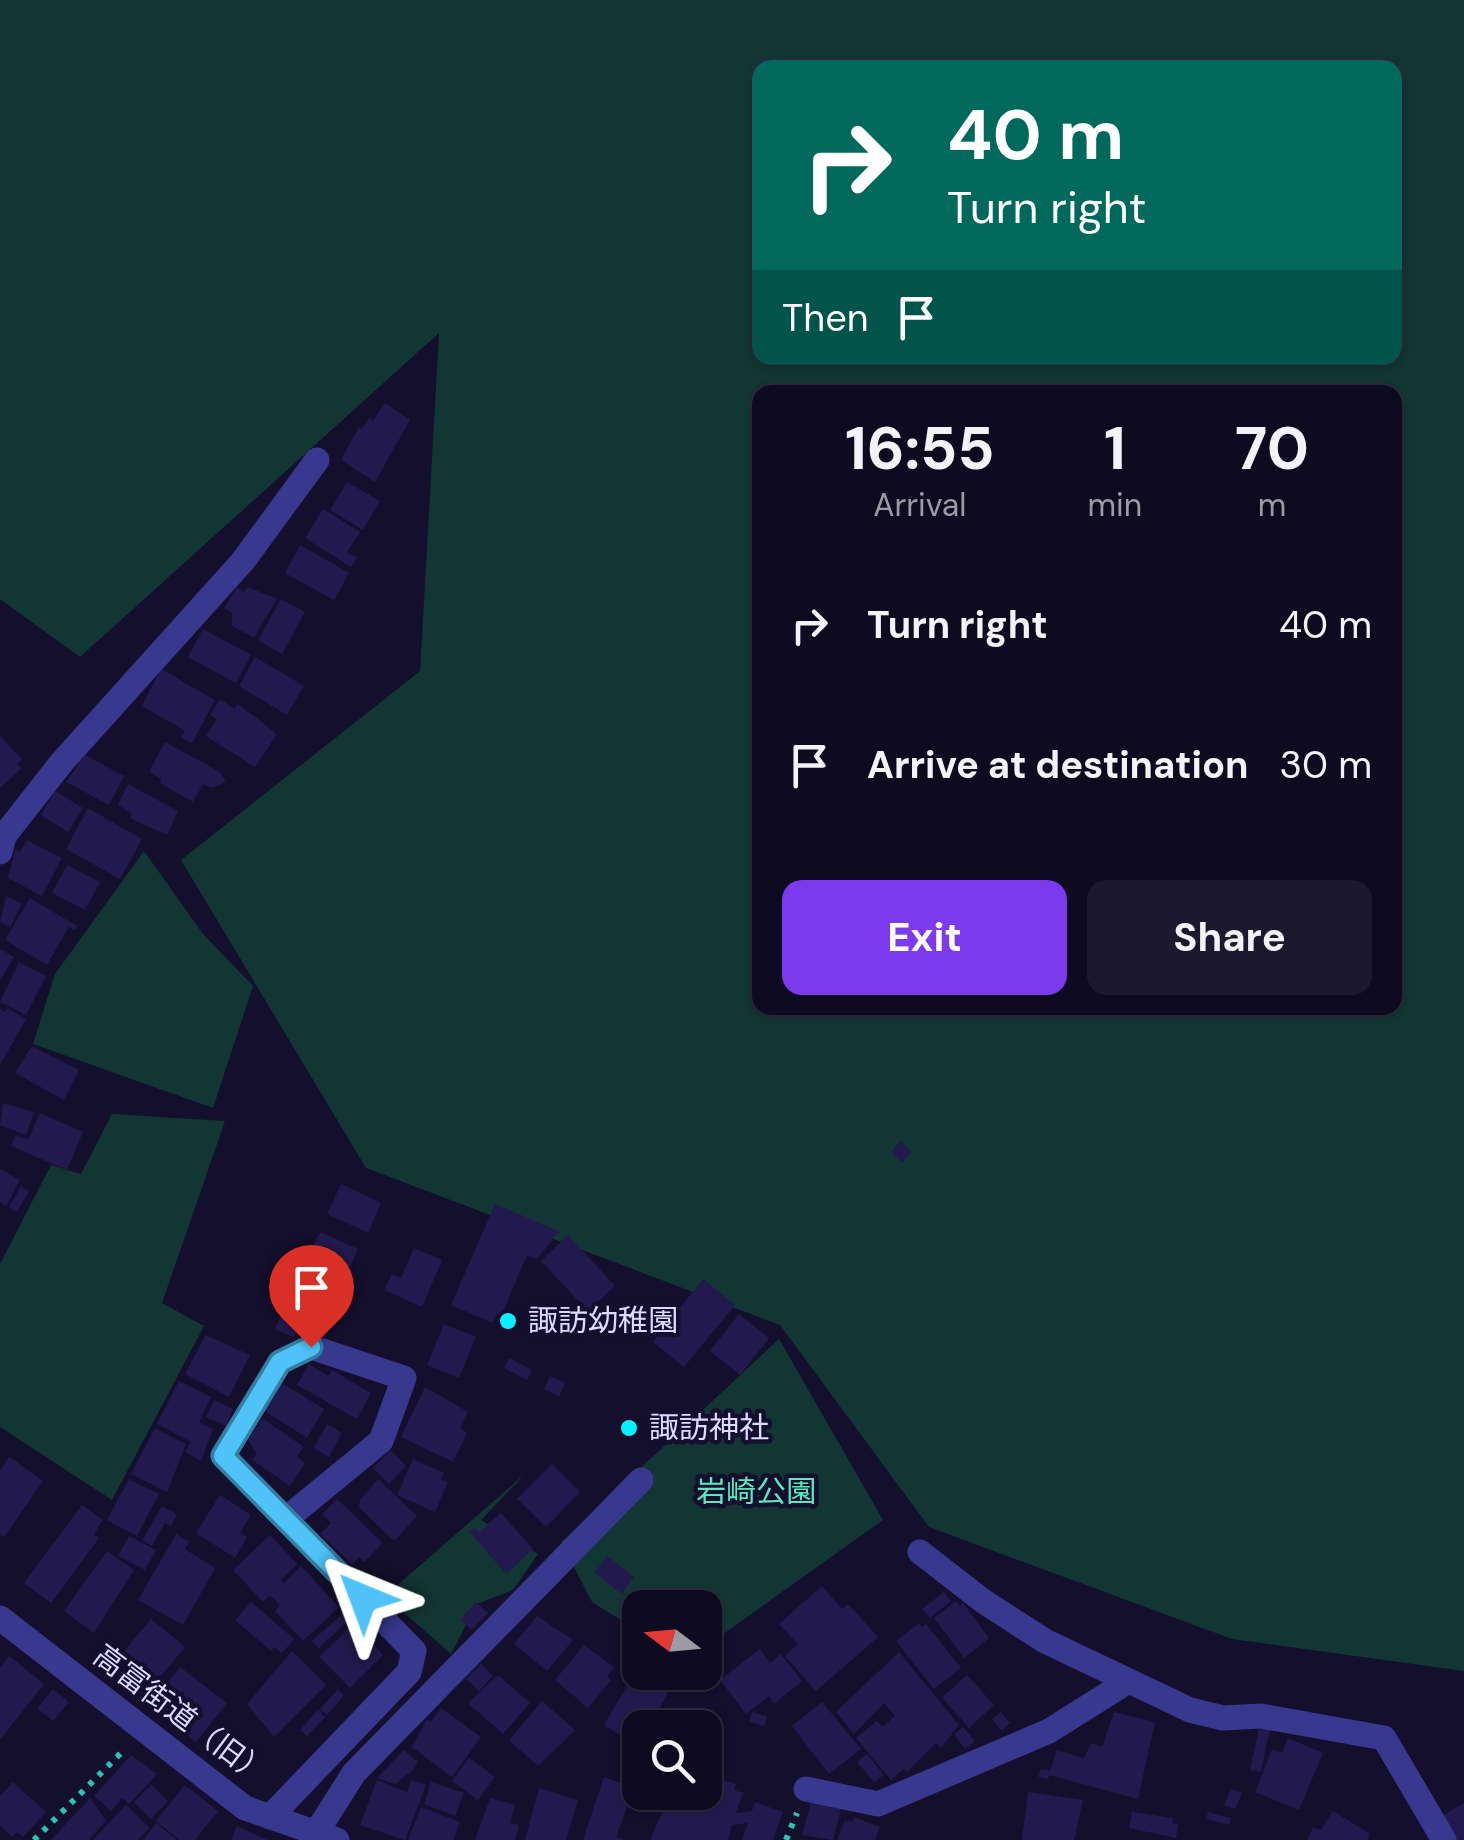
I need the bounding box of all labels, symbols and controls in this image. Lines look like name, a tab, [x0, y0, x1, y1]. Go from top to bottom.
text: 40 m	[947, 90, 1124, 181]
icon: right	[782, 100, 912, 230]
text: Turn right	[947, 178, 1146, 237]
icon: arrive	[889, 290, 944, 345]
text: Then	[782, 293, 869, 343]
text: 16:55	[845, 409, 995, 488]
text: 1	[1104, 409, 1126, 488]
text: 70	[1235, 409, 1309, 488]
text: Arrival	[873, 484, 966, 526]
text: min	[1088, 484, 1142, 526]
text: m	[1258, 484, 1286, 526]
icon: right	[782, 598, 837, 653]
text: Turn right	[867, 600, 1048, 650]
text: 40 m	[1279, 600, 1372, 650]
icon: arrive	[782, 738, 837, 793]
text: Arrive at destination	[867, 740, 1249, 790]
text: 30 m	[1280, 740, 1372, 790]
button: Exit	[782, 880, 1067, 995]
button: Share	[1087, 880, 1372, 995]
pin	[269, 1245, 354, 1348]
icon: arrive	[284, 1260, 339, 1315]
place label: 諏訪幼稚園	[528, 1301, 678, 1340]
marker: 諏訪幼稚園	[497, 1310, 519, 1332]
place label: 諏訪神社	[649, 1408, 769, 1447]
marker: 諏訪神社	[618, 1417, 640, 1439]
park label: 岩崎公園	[696, 1472, 816, 1511]
position arrow	[311, 1546, 415, 1650]
north arrow	[622, 1590, 722, 1690]
map controls	[622, 1590, 722, 1810]
street label: 高富街道（旧）	[86, 1636, 277, 1793]
button: search	[622, 1710, 722, 1810]

